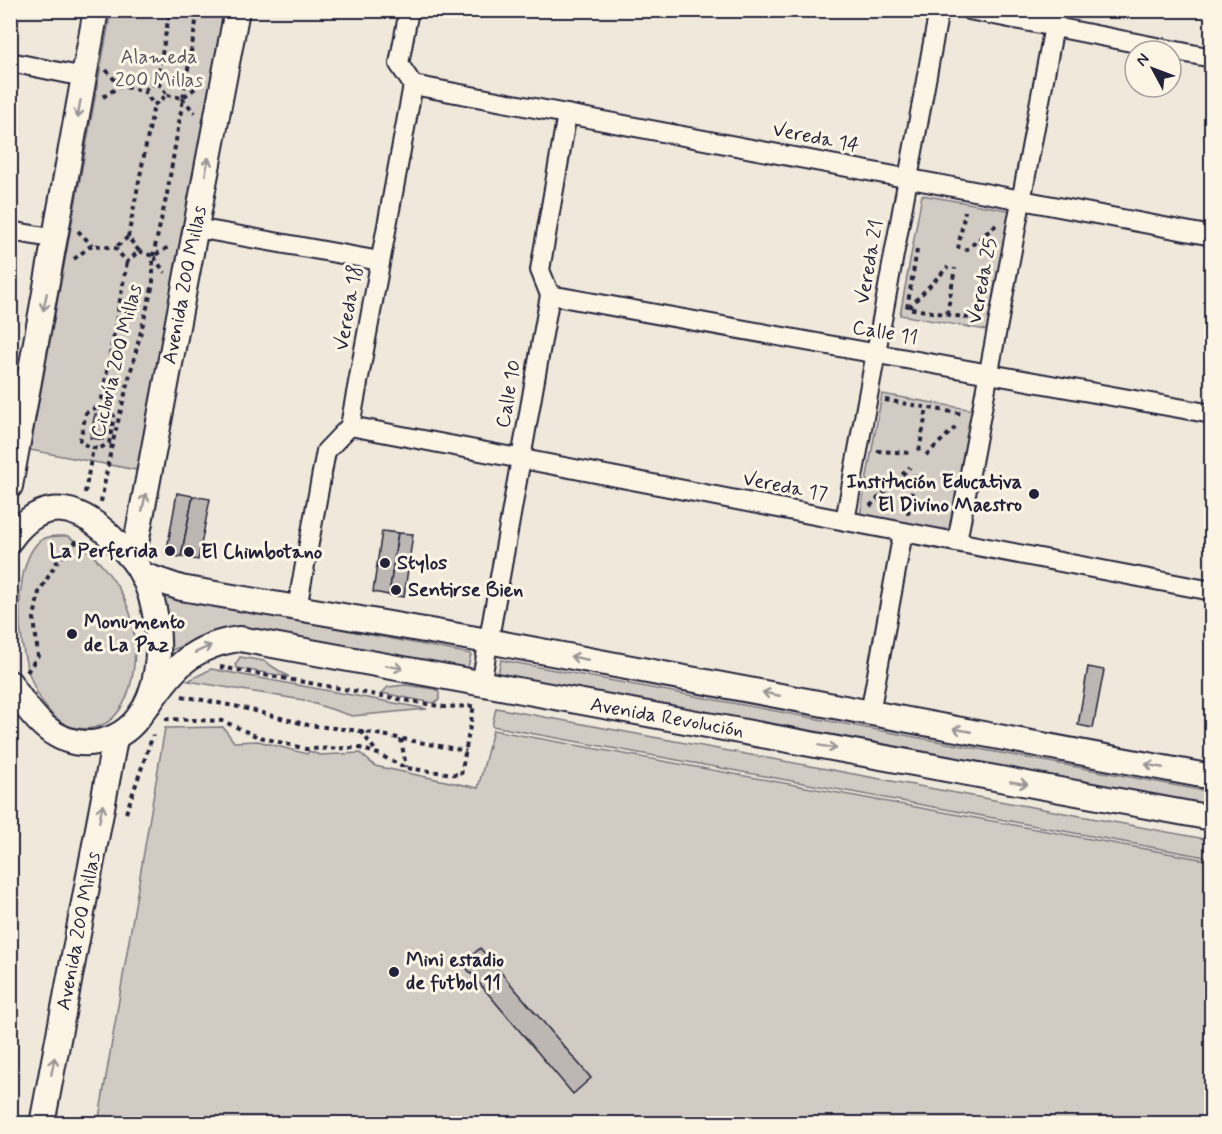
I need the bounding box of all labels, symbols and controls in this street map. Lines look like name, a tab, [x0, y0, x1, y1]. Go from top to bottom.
north arrow	[1123, 39, 1183, 99]
park label: Alameda 200 Millas	[115, 44, 203, 94]
text: N	[1131, 49, 1154, 71]
one-way arrow	[73, 99, 84, 119]
street label: Vereda 14	[770, 116, 862, 160]
one-way arrow	[202, 157, 213, 176]
street label: Avenida 200 Millas	[156, 203, 214, 366]
street label: Vereda 21	[849, 218, 891, 306]
street label: Vereda 25	[961, 236, 1005, 326]
street label: Vereda 18	[328, 263, 370, 353]
street label: Ciclovía 200 Millas	[85, 281, 149, 440]
one-way arrow	[39, 291, 50, 311]
street label: Calle 11	[850, 314, 920, 352]
street label: Calle 10	[490, 358, 528, 430]
street label: Vereda 17	[740, 466, 830, 508]
place label: Institución Educativa El Divino Maestro	[846, 469, 1022, 519]
marker: Institución Educativa El Divino Maestro	[1027, 487, 1041, 501]
one-way arrow	[139, 493, 150, 512]
place label: La Perferida	[50, 538, 158, 565]
place label: El Chimbotano	[201, 539, 323, 566]
marker: La Perferida	[163, 544, 177, 558]
marker: El Chimbotano	[182, 545, 196, 559]
place label: Stylos	[397, 550, 447, 577]
marker: Stylos	[378, 556, 392, 570]
place label: Sentirse Bien	[408, 577, 523, 604]
marker: Sentirse Bien	[389, 583, 403, 597]
place label: Monumento de La Paz	[84, 609, 186, 659]
marker: Monumento de La Paz	[65, 627, 79, 641]
one-way arrow	[194, 643, 212, 654]
one-way arrow	[570, 652, 589, 663]
one-way arrow	[383, 662, 403, 673]
one-way arrow	[761, 688, 781, 699]
street label: Avenida Revolución	[588, 691, 746, 745]
one-way arrow	[953, 724, 973, 735]
one-way arrow	[817, 742, 837, 753]
one-way arrow	[1145, 760, 1164, 771]
one-way arrow	[1009, 777, 1029, 788]
one-way arrow	[96, 803, 107, 823]
street label: Avenida 200 Millas	[50, 849, 108, 1012]
place label: Mini estadio de futbol 11	[406, 947, 504, 997]
marker: Mini estadio de futbol 11	[387, 965, 401, 979]
one-way arrow	[48, 1057, 59, 1076]

